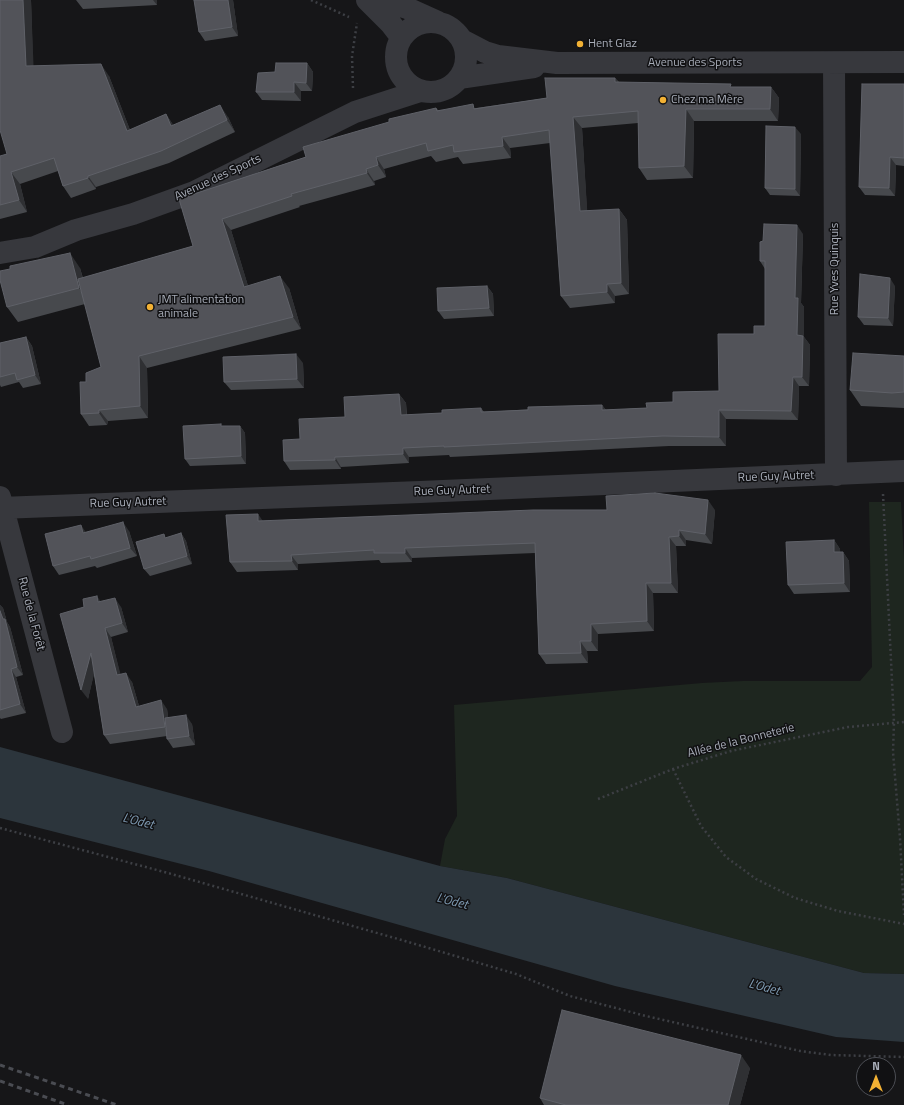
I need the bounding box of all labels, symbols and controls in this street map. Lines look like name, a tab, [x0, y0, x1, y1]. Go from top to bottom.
place label: Hent Glaz	[588, 37, 637, 51]
marker: Hent Glaz	[575, 39, 585, 49]
street label: Avenue des Sports	[648, 56, 742, 70]
place label: Chez ma Mère	[671, 93, 743, 107]
marker: Chez ma Mère	[658, 95, 668, 105]
street label: Avenue des Sports	[172, 152, 264, 204]
street label: Rue Yves Quinquis	[828, 223, 842, 315]
place label: JMT alimentation animale	[158, 293, 244, 321]
marker: JMT alimentation animale	[145, 302, 155, 312]
street label: Rue Guy Autret	[737, 468, 815, 486]
street label: Rue Guy Autret	[413, 482, 491, 500]
street label: Rue Guy Autret	[89, 494, 167, 512]
street label: Rue de la Forêt	[14, 576, 48, 652]
street label: Allée de la Bonneterie	[686, 721, 796, 761]
water label: L'Odet	[121, 811, 155, 833]
water label: L'Odet	[435, 891, 469, 913]
water label: L'Odet	[747, 976, 781, 1000]
north arrow	[856, 1057, 896, 1097]
text: N	[872, 1058, 880, 1074]

